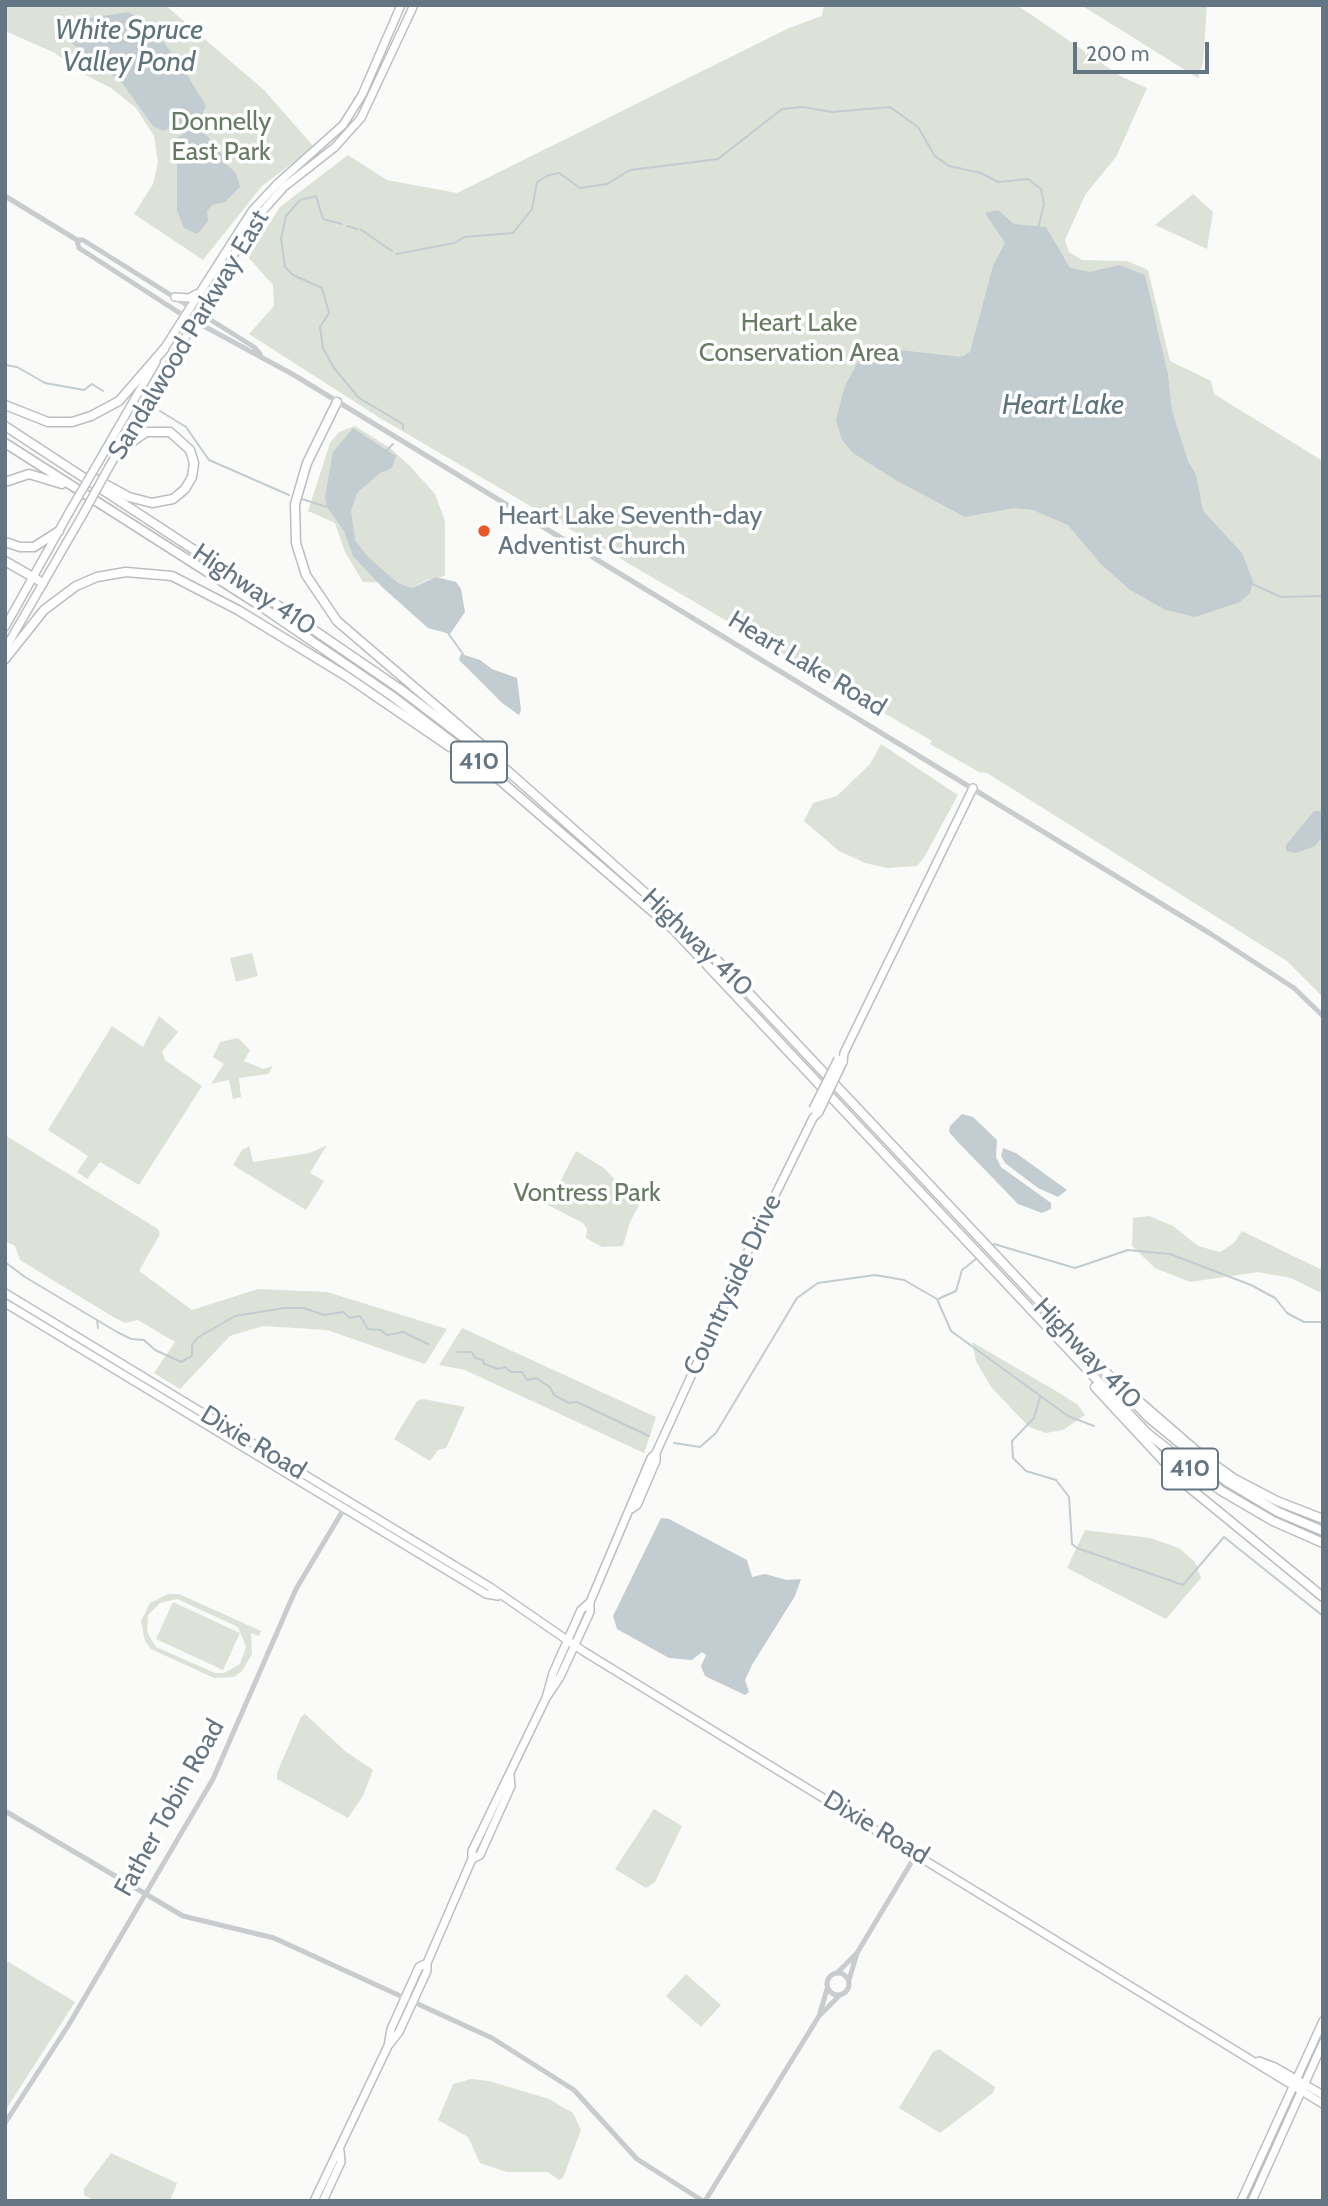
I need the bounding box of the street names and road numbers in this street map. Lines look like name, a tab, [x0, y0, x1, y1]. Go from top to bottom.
street label: Sandalwood Parkway East	[102, 205, 276, 465]
street label: Highway 410	[186, 537, 322, 643]
street label: Heart Lake Road	[722, 605, 892, 723]
road number: 410	[451, 742, 507, 782]
street label: Highway 410	[635, 883, 759, 1003]
street label: Countryside Drive	[677, 1190, 789, 1380]
street label: Highway 410	[1027, 1292, 1147, 1416]
street label: Dixie Road	[195, 1399, 311, 1487]
road number: 410	[1162, 1448, 1218, 1490]
street label: Father Tobin Road	[109, 1714, 231, 1902]
street label: Dixie Road	[818, 1784, 934, 1872]

